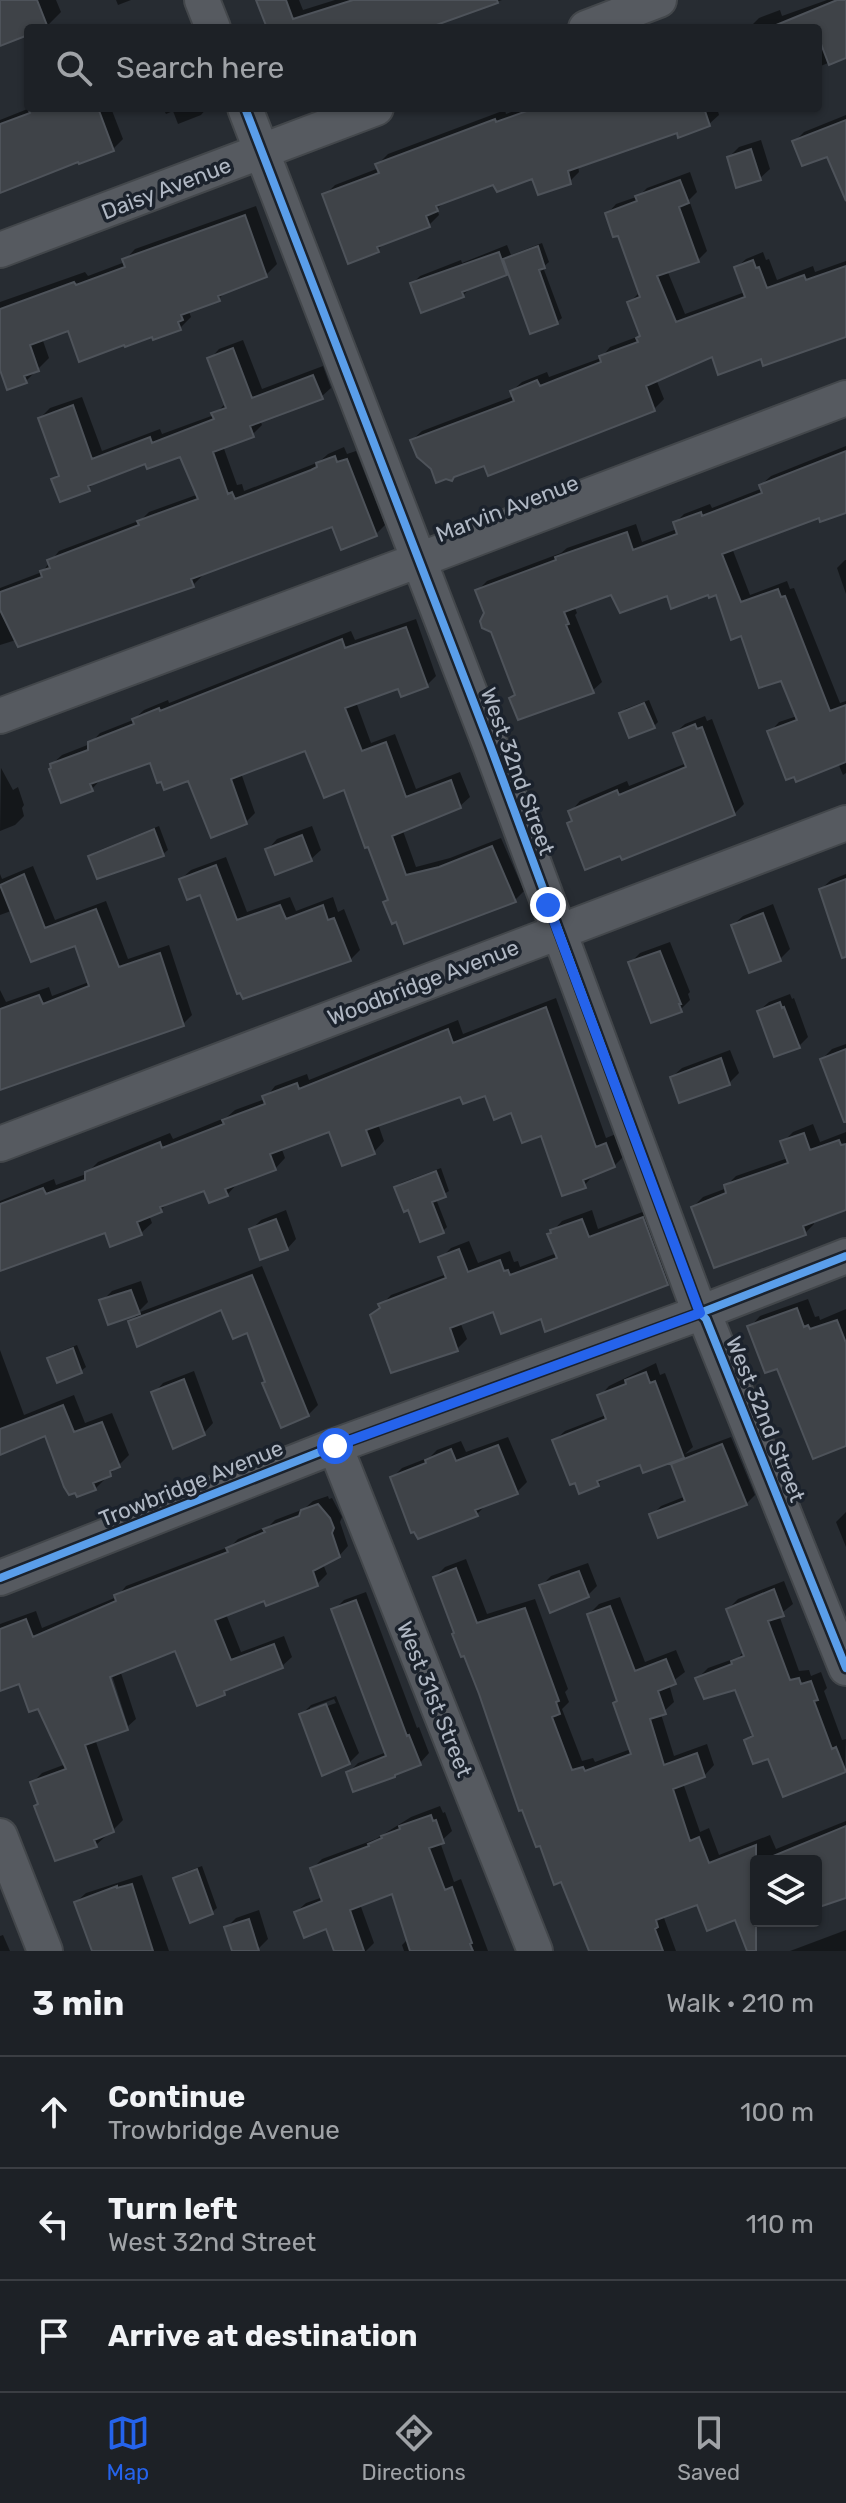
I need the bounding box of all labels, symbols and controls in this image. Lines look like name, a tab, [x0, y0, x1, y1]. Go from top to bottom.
search box	[24, 24, 822, 112]
icon: search	[52, 46, 96, 90]
text: Search here	[116, 50, 284, 86]
street label: Daisy Avenue	[97, 151, 235, 226]
street label: Marvin Avenue	[432, 469, 582, 548]
street label: West 32nd Street	[475, 684, 560, 859]
route end	[530, 887, 566, 923]
street label: Woodbridge Avenue	[324, 934, 523, 1031]
street label: West 32nd Street	[720, 1332, 811, 1506]
route start	[317, 1428, 353, 1464]
street label: Trowbridge Avenue	[95, 1434, 287, 1533]
street label: West 31st Street	[391, 1617, 478, 1781]
map controls	[750, 1855, 822, 1927]
button: layers	[750, 1855, 822, 1927]
text: 3 min	[32, 1983, 124, 2024]
text: Walk · 210 m	[666, 1988, 814, 2019]
text: Continue	[108, 2079, 245, 2115]
icon: ahead	[32, 2090, 76, 2134]
text: 100 m	[740, 2097, 814, 2128]
text: Trowbridge Avenue	[108, 2115, 340, 2146]
text: Turn left	[108, 2191, 238, 2227]
icon: left	[32, 2202, 76, 2246]
text: 110 m	[746, 2209, 814, 2240]
text: West 32nd Street	[108, 2227, 316, 2258]
icon: arrive	[32, 2314, 76, 2358]
text: Arrive at destination	[108, 2318, 418, 2354]
tab: Map	[106, 2411, 150, 2486]
tab: Directions	[361, 2411, 466, 2486]
tab: Saved	[677, 2411, 740, 2486]

